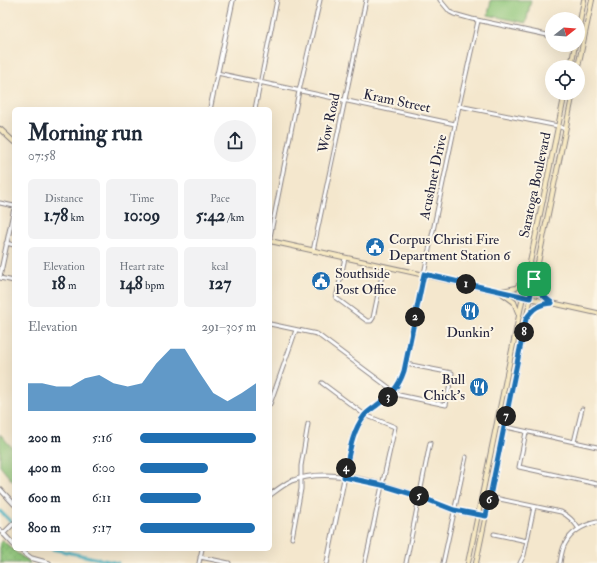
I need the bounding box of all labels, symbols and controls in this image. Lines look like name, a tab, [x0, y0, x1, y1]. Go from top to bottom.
north arrow	[545, 12, 585, 52]
map controls	[545, 12, 585, 100]
button: locate	[545, 60, 585, 100]
street label: Kram Street	[362, 86, 433, 117]
street label: Wow Road	[314, 92, 344, 155]
text: Morning run	[28, 119, 143, 147]
button: share	[214, 120, 256, 162]
street label: Saratoga Boulevard	[515, 130, 555, 239]
street label: Acushnet Drive	[415, 133, 450, 222]
text: 07:58	[28, 148, 56, 164]
text: Distance	[45, 192, 83, 205]
text: Time	[130, 192, 154, 205]
text: Pace	[210, 192, 230, 205]
text: 1.78	[44, 205, 68, 226]
text: 10:09	[124, 205, 160, 226]
text: 5:42	[196, 205, 225, 226]
text: km	[68, 211, 84, 224]
text: /km	[225, 211, 244, 224]
place label: Corpus Christi Fire Department Station 6	[389, 231, 511, 265]
public building icon: Corpus Christi Fire Department Station 6	[364, 236, 386, 258]
text: Elevation	[43, 260, 85, 273]
text: Heart rate	[120, 260, 164, 273]
text: kcal	[212, 260, 228, 273]
pin	[517, 262, 551, 296]
place label: Southside Post Office	[335, 265, 396, 298]
icon: arrive	[523, 268, 545, 290]
public building icon: Southside Post Office	[310, 270, 332, 292]
text: 18	[52, 273, 66, 294]
text: 148	[119, 273, 143, 294]
text: 127	[209, 273, 231, 294]
pin: 1	[456, 274, 476, 294]
text: 1	[464, 277, 468, 290]
text: m	[66, 279, 76, 292]
text: bpm	[143, 279, 165, 292]
restaurant icon: Dunkin'	[459, 300, 481, 322]
pin: 2	[405, 307, 425, 327]
text: 2	[412, 310, 418, 323]
text: Elevation	[28, 319, 78, 335]
text: 291–305 m	[201, 319, 256, 335]
pin: 8	[514, 322, 534, 342]
place label: Dunkin'	[446, 324, 494, 341]
text: 8	[521, 325, 527, 338]
place label: Bull Chick's	[423, 371, 465, 404]
restaurant icon: Bull Chick's	[468, 376, 490, 398]
pin: 3	[378, 387, 398, 407]
text: 3	[386, 390, 390, 403]
pin: 7	[496, 406, 516, 426]
text: 7	[503, 409, 509, 422]
text: 200 m	[28, 430, 61, 446]
text: 5:16	[92, 430, 112, 446]
pin: 4	[336, 458, 356, 478]
text: 400 m	[28, 460, 61, 476]
text: 6:00	[92, 460, 115, 476]
text: 4	[343, 461, 349, 474]
pin: 5	[409, 486, 429, 506]
text: 5	[417, 489, 421, 502]
text: 600 m	[28, 490, 61, 506]
text: 6:11	[92, 490, 111, 506]
pin: 6	[479, 490, 499, 510]
text: 6	[486, 493, 492, 506]
text: 800 m	[28, 520, 60, 536]
text: 5:17	[92, 520, 112, 536]

